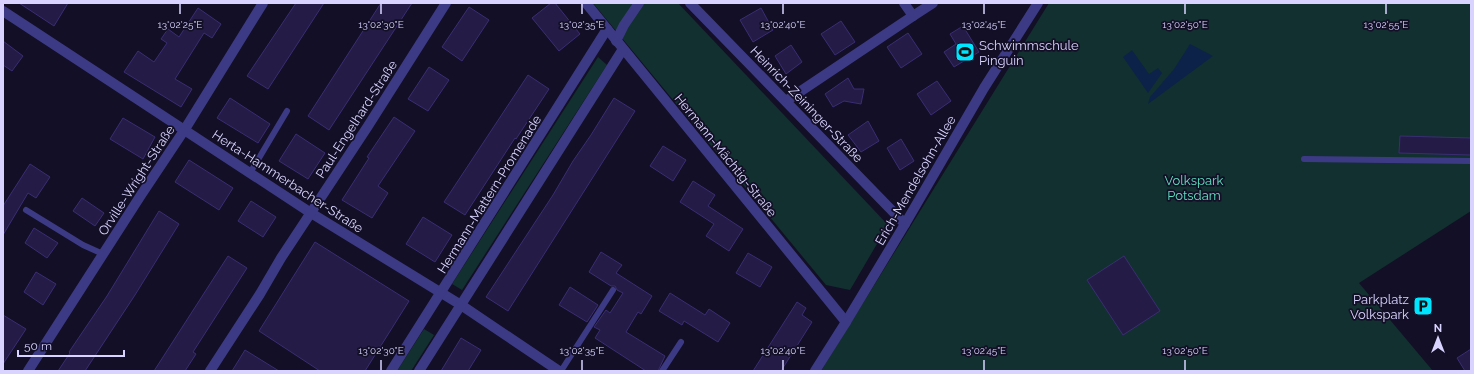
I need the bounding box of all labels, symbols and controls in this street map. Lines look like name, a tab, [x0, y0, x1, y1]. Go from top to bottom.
text: 13°02'25"E	[158, 19, 202, 30]
text: 13°02'30"E	[358, 19, 404, 30]
text: 13°02'35"E	[560, 19, 604, 30]
text: 13°02'40"E	[761, 19, 805, 30]
text: 13°02'45"E	[962, 19, 1006, 30]
text: 13°02'50"E	[1162, 19, 1208, 30]
text: 13°02'55"E	[1364, 19, 1408, 30]
place label: Schwimmschule Pinguin	[979, 38, 1079, 68]
sports icon: Schwimmschule Pinguin	[954, 41, 976, 63]
street label: Heinrich-Zeininger-Straße	[747, 43, 866, 166]
street label: Paul-Engelhard-Straße	[313, 57, 400, 181]
street label: Hermann-Mächtig-Straße	[671, 91, 780, 220]
street label: Hermann-Mattern-Promenade	[434, 112, 545, 276]
street label: Erich-Mendelsohn-Allee	[872, 113, 959, 248]
street label: Orville-Wright-Straße	[95, 122, 178, 238]
street label: Herta-Hammerbacher-Straße	[209, 127, 366, 236]
park label: Volkspark Potsdam	[1165, 173, 1224, 203]
place label: Parkplatz Volkspark	[1350, 292, 1409, 322]
parking icon: Parkplatz Volkspark	[1412, 295, 1434, 317]
north arrow	[1418, 318, 1458, 358]
text: N	[1434, 322, 1442, 335]
scale bar	[18, 332, 124, 358]
text: 50 m	[24, 339, 52, 353]
text: 13°02'30"E	[358, 345, 404, 356]
text: 13°02'35"E	[560, 345, 604, 356]
text: 13°02'40"E	[761, 345, 805, 356]
text: 13°02'45"E	[962, 345, 1006, 356]
text: 13°02'50"E	[1162, 345, 1208, 356]

